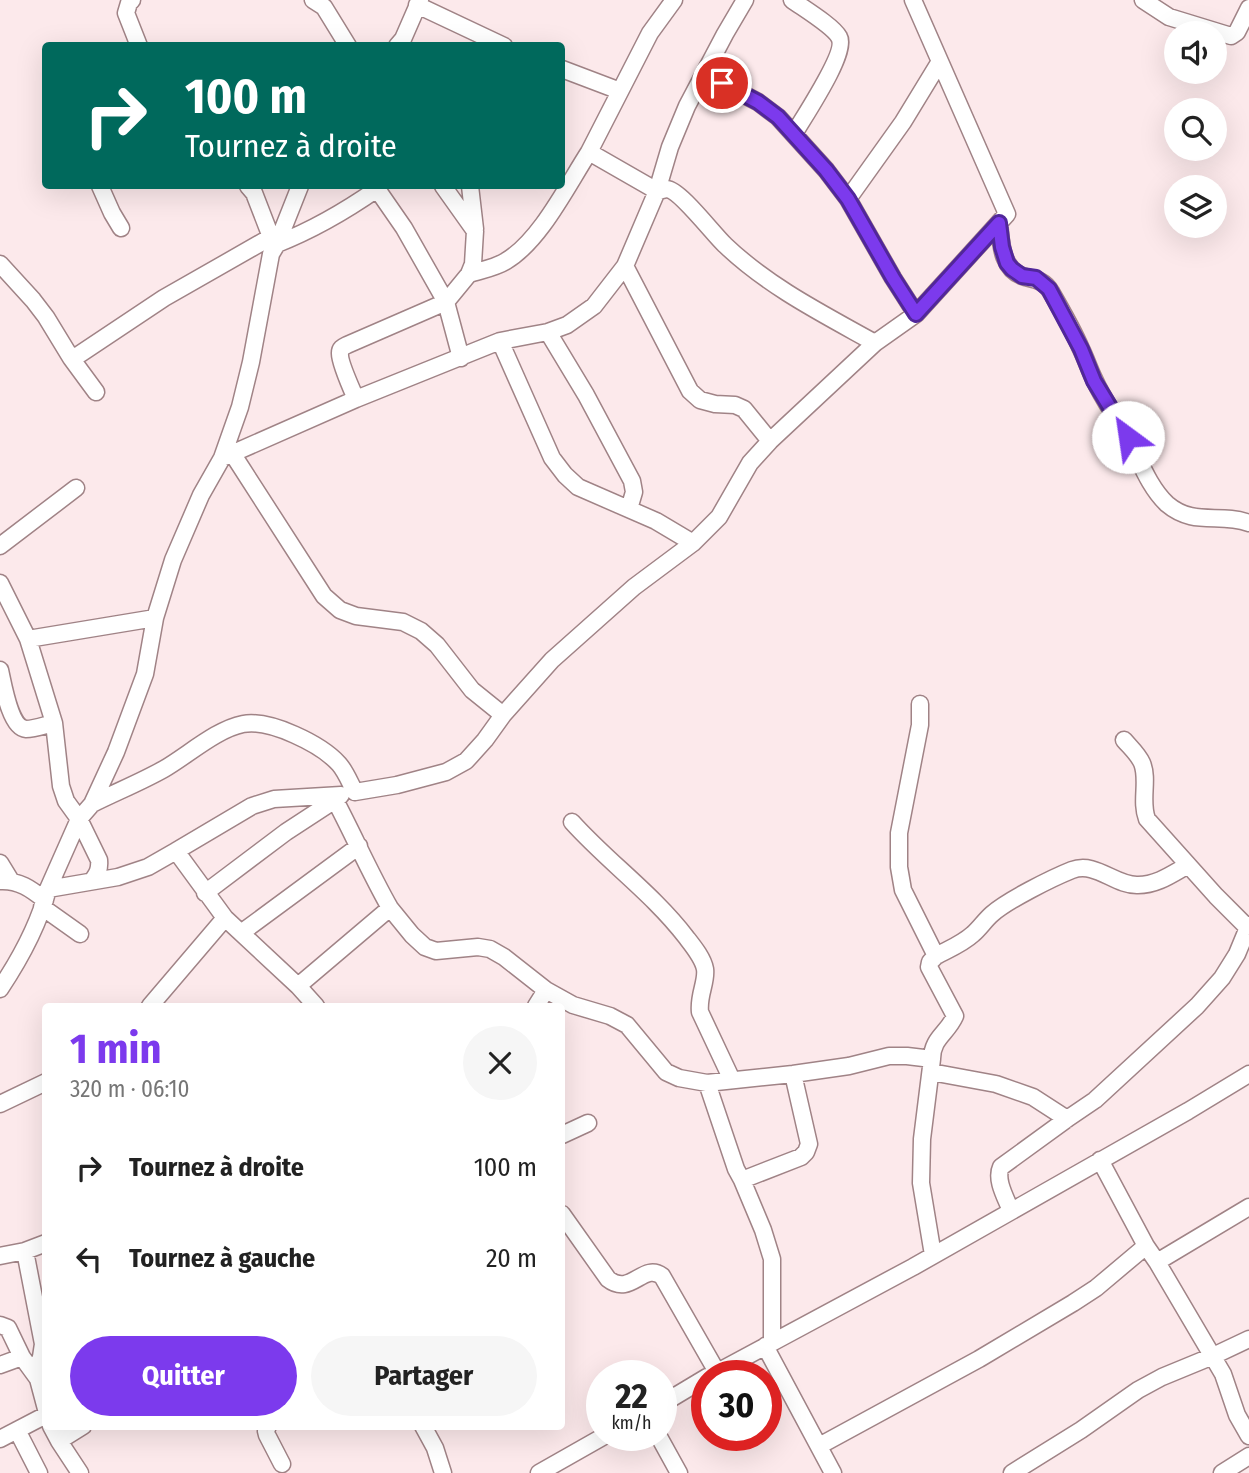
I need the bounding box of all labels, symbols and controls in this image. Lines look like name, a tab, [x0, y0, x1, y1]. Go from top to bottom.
map controls	[1164, 21, 1227, 238]
button: sound	[1164, 21, 1227, 84]
pin	[692, 53, 752, 113]
icon: arrive	[703, 64, 741, 102]
text: 100 m	[185, 67, 307, 126]
icon: right	[70, 70, 161, 161]
button: search	[1164, 98, 1227, 161]
text: Tournez à droite	[185, 127, 397, 165]
button: layers	[1164, 175, 1227, 238]
position arrow	[1091, 400, 1165, 474]
text: 1 min	[70, 1024, 161, 1074]
button: close	[463, 1026, 537, 1100]
text: 320 m · 06:10	[70, 1075, 189, 1103]
icon: right	[70, 1149, 108, 1187]
text: Tournez à droite	[129, 1152, 304, 1183]
text: 100 m	[474, 1152, 537, 1183]
icon: left	[70, 1240, 108, 1278]
text: Tournez à gauche	[129, 1243, 315, 1274]
text: 20 m	[486, 1243, 537, 1274]
button: Quitter	[70, 1336, 297, 1416]
button: Partager	[311, 1336, 537, 1416]
speed limit sign: 30	[691, 1360, 782, 1451]
text: 22	[615, 1375, 648, 1417]
text: km/h	[611, 1412, 652, 1434]

